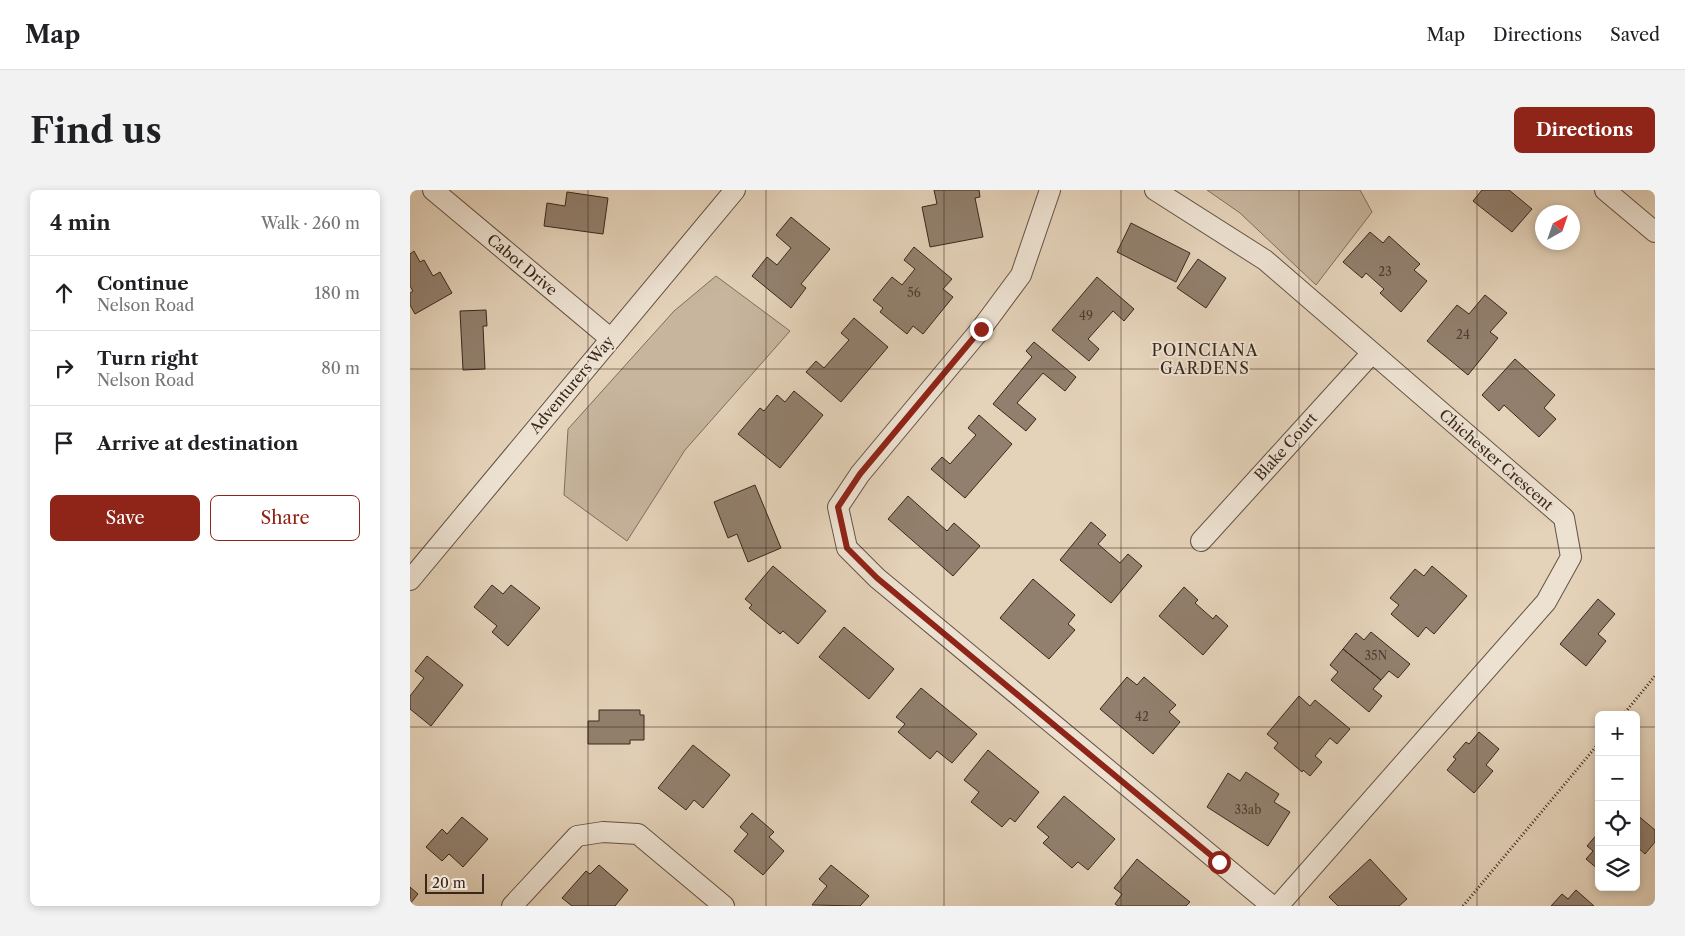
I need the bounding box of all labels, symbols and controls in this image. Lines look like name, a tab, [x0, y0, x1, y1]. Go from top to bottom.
text: Map	[25, 20, 80, 49]
text: Map	[1426, 24, 1465, 46]
text: Directions	[1493, 24, 1582, 46]
text: Saved	[1610, 24, 1660, 46]
button: Directions	[1514, 107, 1655, 153]
text: Find us	[30, 109, 162, 152]
north arrow	[1535, 205, 1580, 250]
text: 4 min	[50, 210, 111, 235]
text: Walk · 260 m	[261, 213, 360, 233]
street label: Cabot Drive	[483, 230, 561, 300]
house number: 23	[1378, 264, 1392, 279]
text: Continue	[97, 272, 189, 295]
icon: ahead	[50, 279, 78, 307]
text: 180 m	[314, 283, 360, 303]
house number: 56	[907, 285, 921, 300]
text: Nelson Road	[97, 295, 194, 315]
house number: 49	[1079, 308, 1093, 323]
route end	[970, 318, 993, 341]
house number: 24	[1456, 327, 1470, 342]
street label: Adventurers Way	[525, 331, 618, 438]
district label: POINCIANA GARDENS	[1151, 340, 1259, 378]
text: Turn right	[97, 347, 198, 370]
icon: right	[50, 354, 78, 382]
text: 80 m	[321, 358, 360, 378]
text: Nelson Road	[97, 370, 194, 390]
street label: Chichester Crescent	[1435, 405, 1558, 515]
street label: Blake Court	[1250, 408, 1322, 485]
icon: arrive	[50, 429, 78, 457]
text: Arrive at destination	[97, 432, 298, 455]
button: Save	[50, 495, 200, 541]
button: Share	[210, 495, 360, 541]
house number: 35N	[1364, 648, 1388, 663]
house number: 42	[1135, 709, 1149, 724]
map controls	[1595, 711, 1640, 891]
button: +	[1595, 711, 1640, 756]
button: −	[1595, 756, 1640, 801]
button: locate	[1595, 801, 1640, 846]
house number: 33ab	[1235, 802, 1261, 817]
button: layers	[1595, 846, 1640, 891]
route start	[1208, 851, 1231, 874]
scale bar	[425, 871, 484, 894]
text: 20 m	[432, 874, 466, 892]

